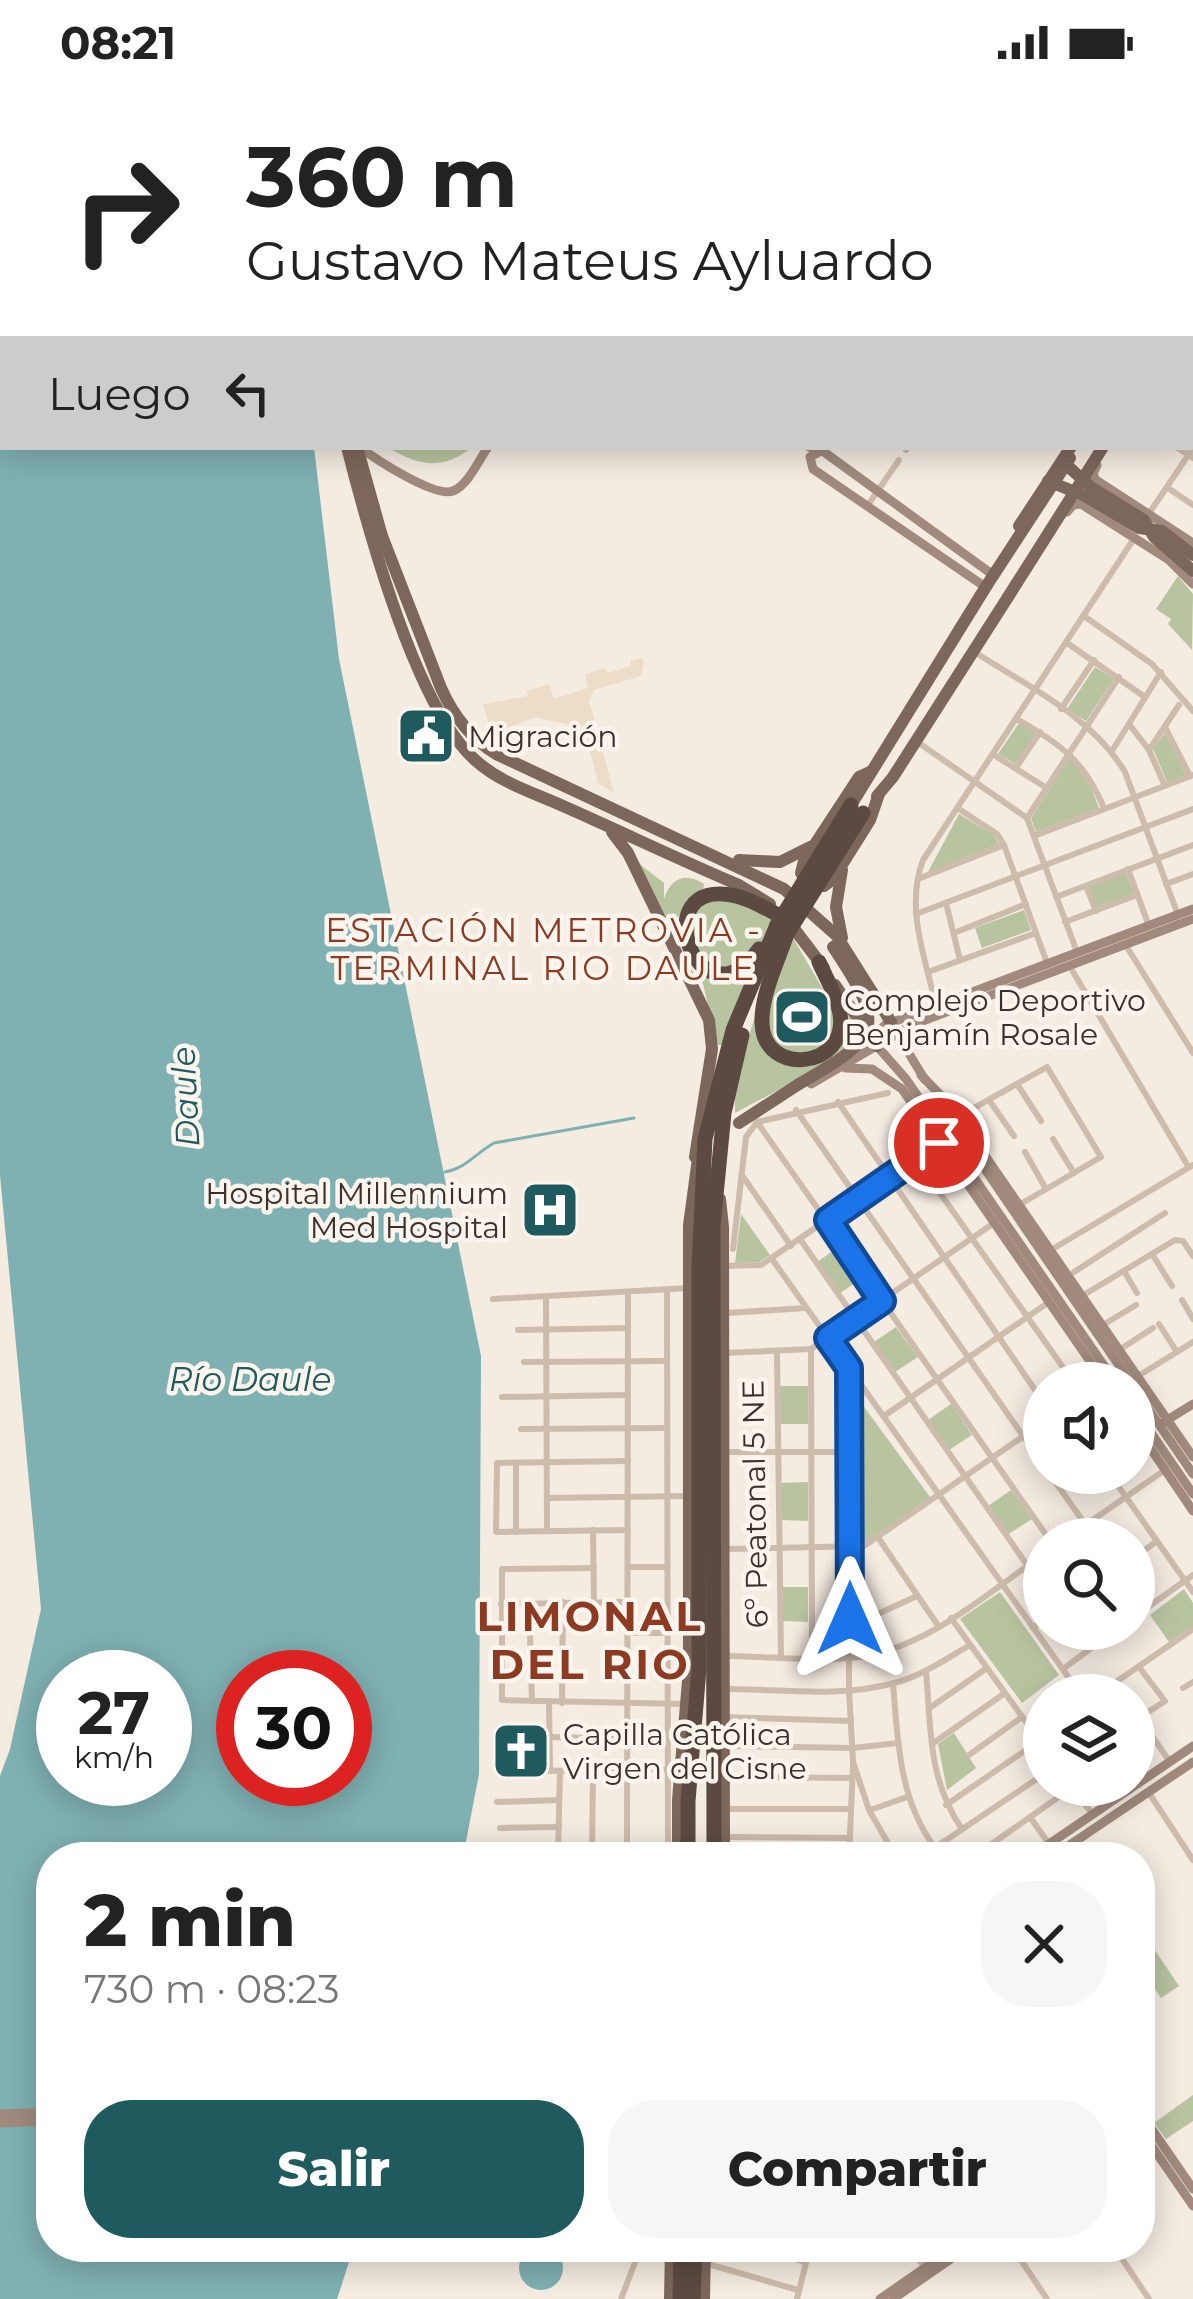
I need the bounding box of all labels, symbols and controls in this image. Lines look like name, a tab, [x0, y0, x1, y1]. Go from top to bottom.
text: 08:21	[60, 15, 176, 70]
text: 360 m	[246, 126, 518, 228]
icon: right	[48, 132, 204, 288]
text: Gustavo Mateus Ayluardo	[246, 228, 934, 294]
icon: left	[215, 360, 281, 426]
text: Luego	[48, 366, 191, 421]
public building icon: Migración	[395, 705, 457, 767]
place label: Migración	[468, 718, 618, 755]
district label: ESTACIÓN METROVIA - TERMINAL RIO DAULE	[325, 910, 763, 988]
place label: Complejo Deportivo Benjamín Rosale	[844, 982, 1146, 1053]
sports icon: Complejo Deportivo Benjamín Rosale	[771, 986, 833, 1048]
water label: Daule	[162, 1046, 208, 1148]
pin	[888, 1092, 990, 1194]
icon: arrive	[906, 1110, 972, 1176]
place label: Hospital Millennium Med Hospital	[205, 1175, 508, 1246]
hospital icon: Hospital Millennium Med Hospital	[519, 1179, 581, 1241]
water label: Río Daule	[169, 1359, 331, 1399]
map controls	[1023, 1362, 1155, 1806]
button: sound	[1023, 1362, 1155, 1494]
street label: 6º Peatonal 5 NE	[734, 1380, 776, 1628]
button: search	[1023, 1518, 1155, 1650]
position arrow	[787, 1556, 913, 1682]
district label: LIMONAL DEL RIO	[476, 1590, 704, 1690]
speed limit sign: 30	[216, 1650, 372, 1806]
button: layers	[1023, 1674, 1155, 1806]
text: 27	[78, 1676, 150, 1749]
place label: Capilla Católica Virgen del Cisne	[563, 1716, 807, 1787]
church icon: Capilla Católica Virgen del Cisne	[490, 1720, 552, 1782]
text: km/h	[74, 1739, 154, 1776]
text: 2 min	[84, 1876, 296, 1964]
button: close	[981, 1881, 1107, 2007]
text: 730 m · 08:23	[84, 1965, 339, 2013]
button: Salir	[84, 2100, 584, 2238]
button: Compartir	[608, 2100, 1107, 2238]

